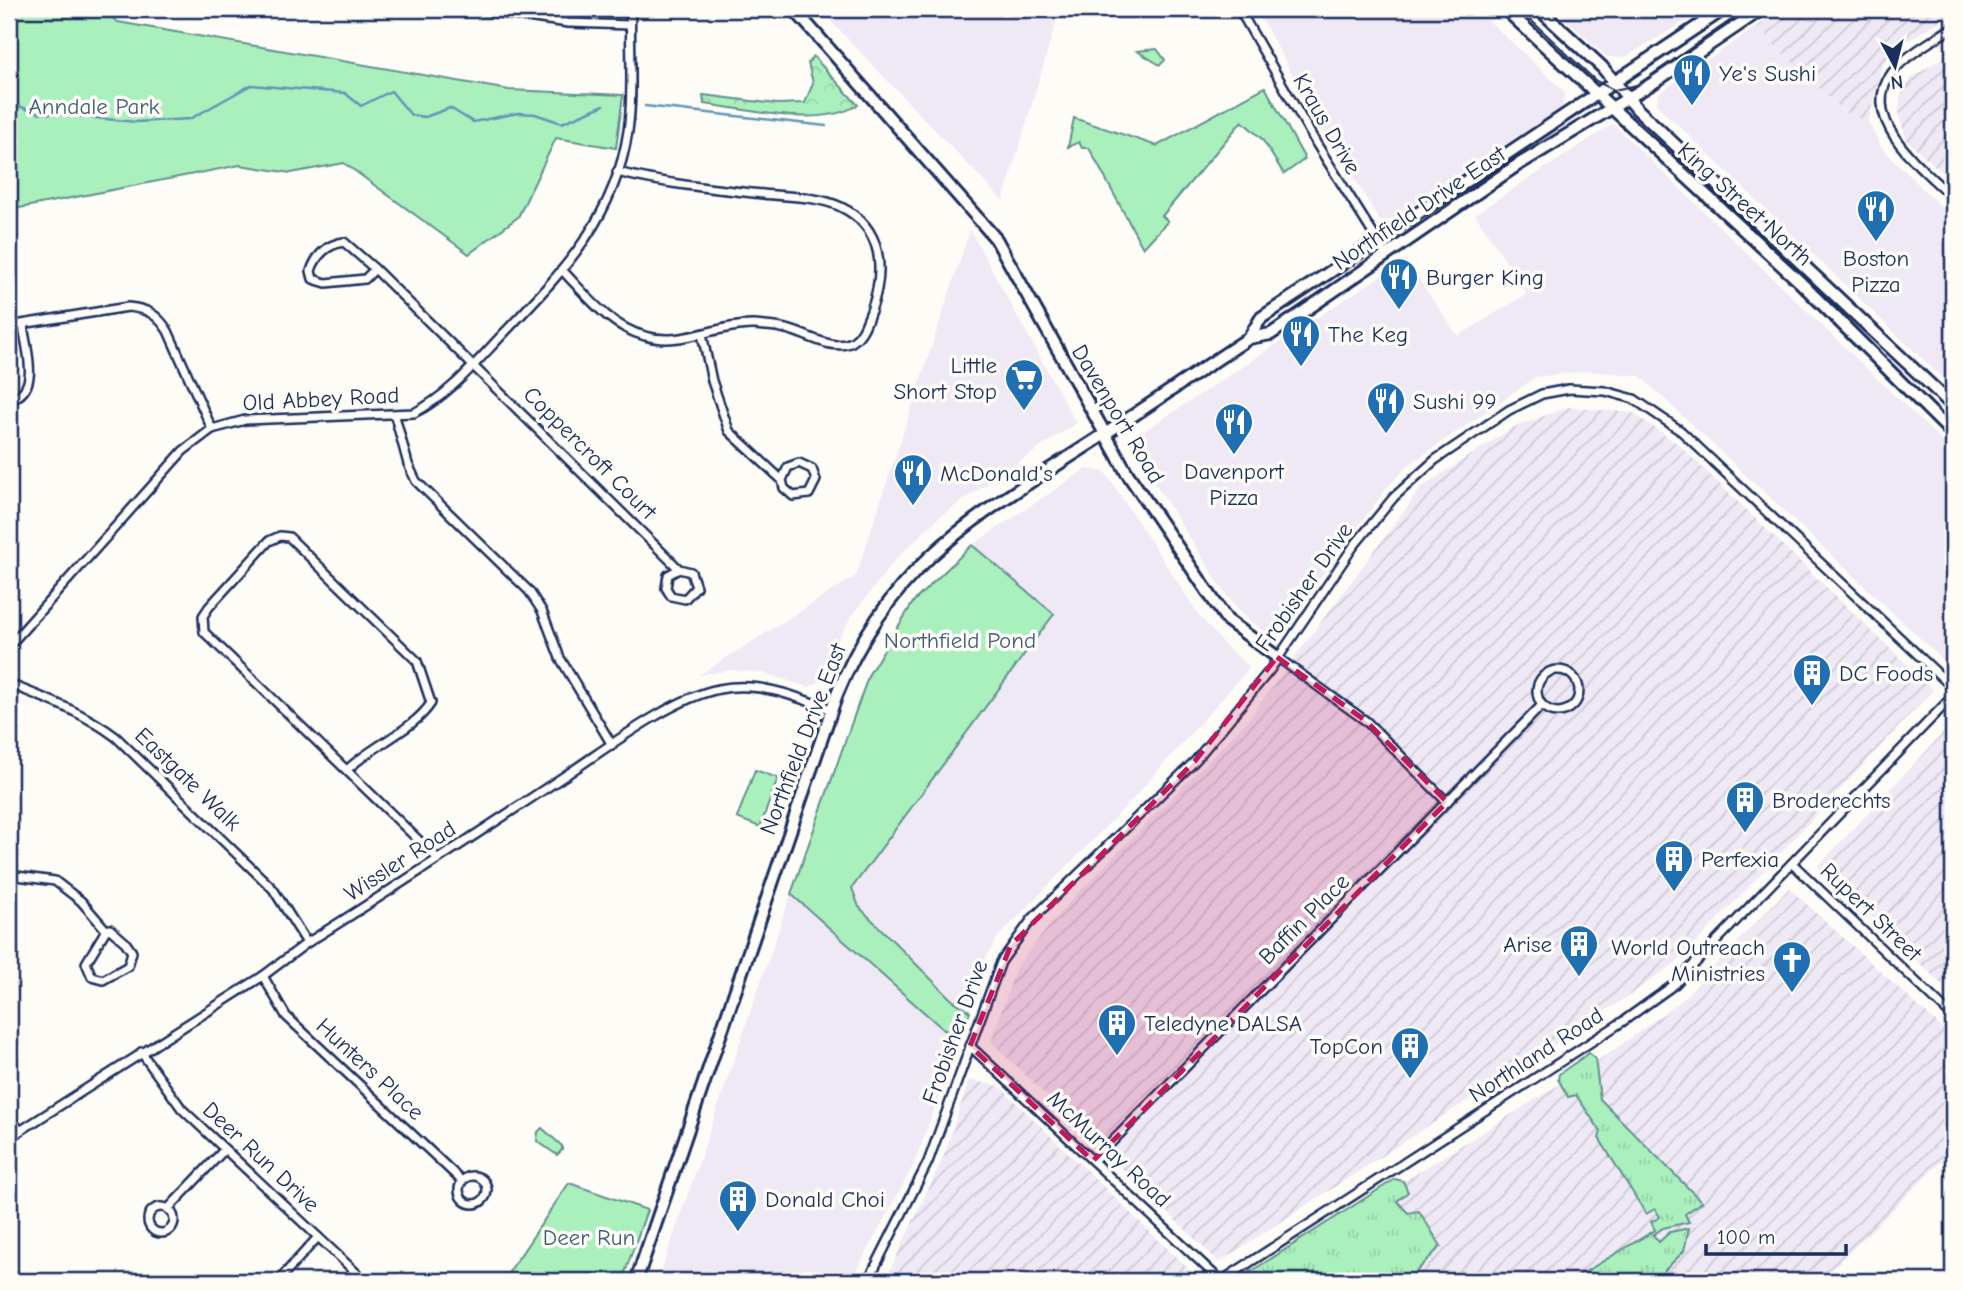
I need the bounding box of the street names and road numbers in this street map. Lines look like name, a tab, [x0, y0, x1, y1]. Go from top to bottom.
street label: Kraus Drive	[1287, 69, 1367, 179]
street label: King Street North	[1672, 137, 1818, 271]
street label: Northfield Drive East	[1328, 139, 1512, 276]
street label: Davenport Road	[1066, 340, 1170, 488]
street label: Old Abbey Road	[242, 381, 400, 417]
street label: Coppercroft Court	[518, 381, 663, 526]
street label: Frobisher Drive	[1250, 517, 1358, 657]
street label: Northfield Drive East	[754, 638, 852, 838]
street label: Eastgate Walk	[129, 722, 247, 836]
street label: Wissler Road	[339, 815, 461, 907]
street label: Rupert Street	[1815, 857, 1928, 968]
street label: Baffin Place	[1253, 868, 1355, 970]
street label: Frobisher Drive	[916, 956, 994, 1108]
street label: Northland Road	[1464, 1002, 1608, 1108]
street label: Hunters Place	[311, 1012, 429, 1126]
street label: McMurray Road	[1042, 1085, 1176, 1213]
street label: Deer Run Drive	[197, 1096, 325, 1218]

